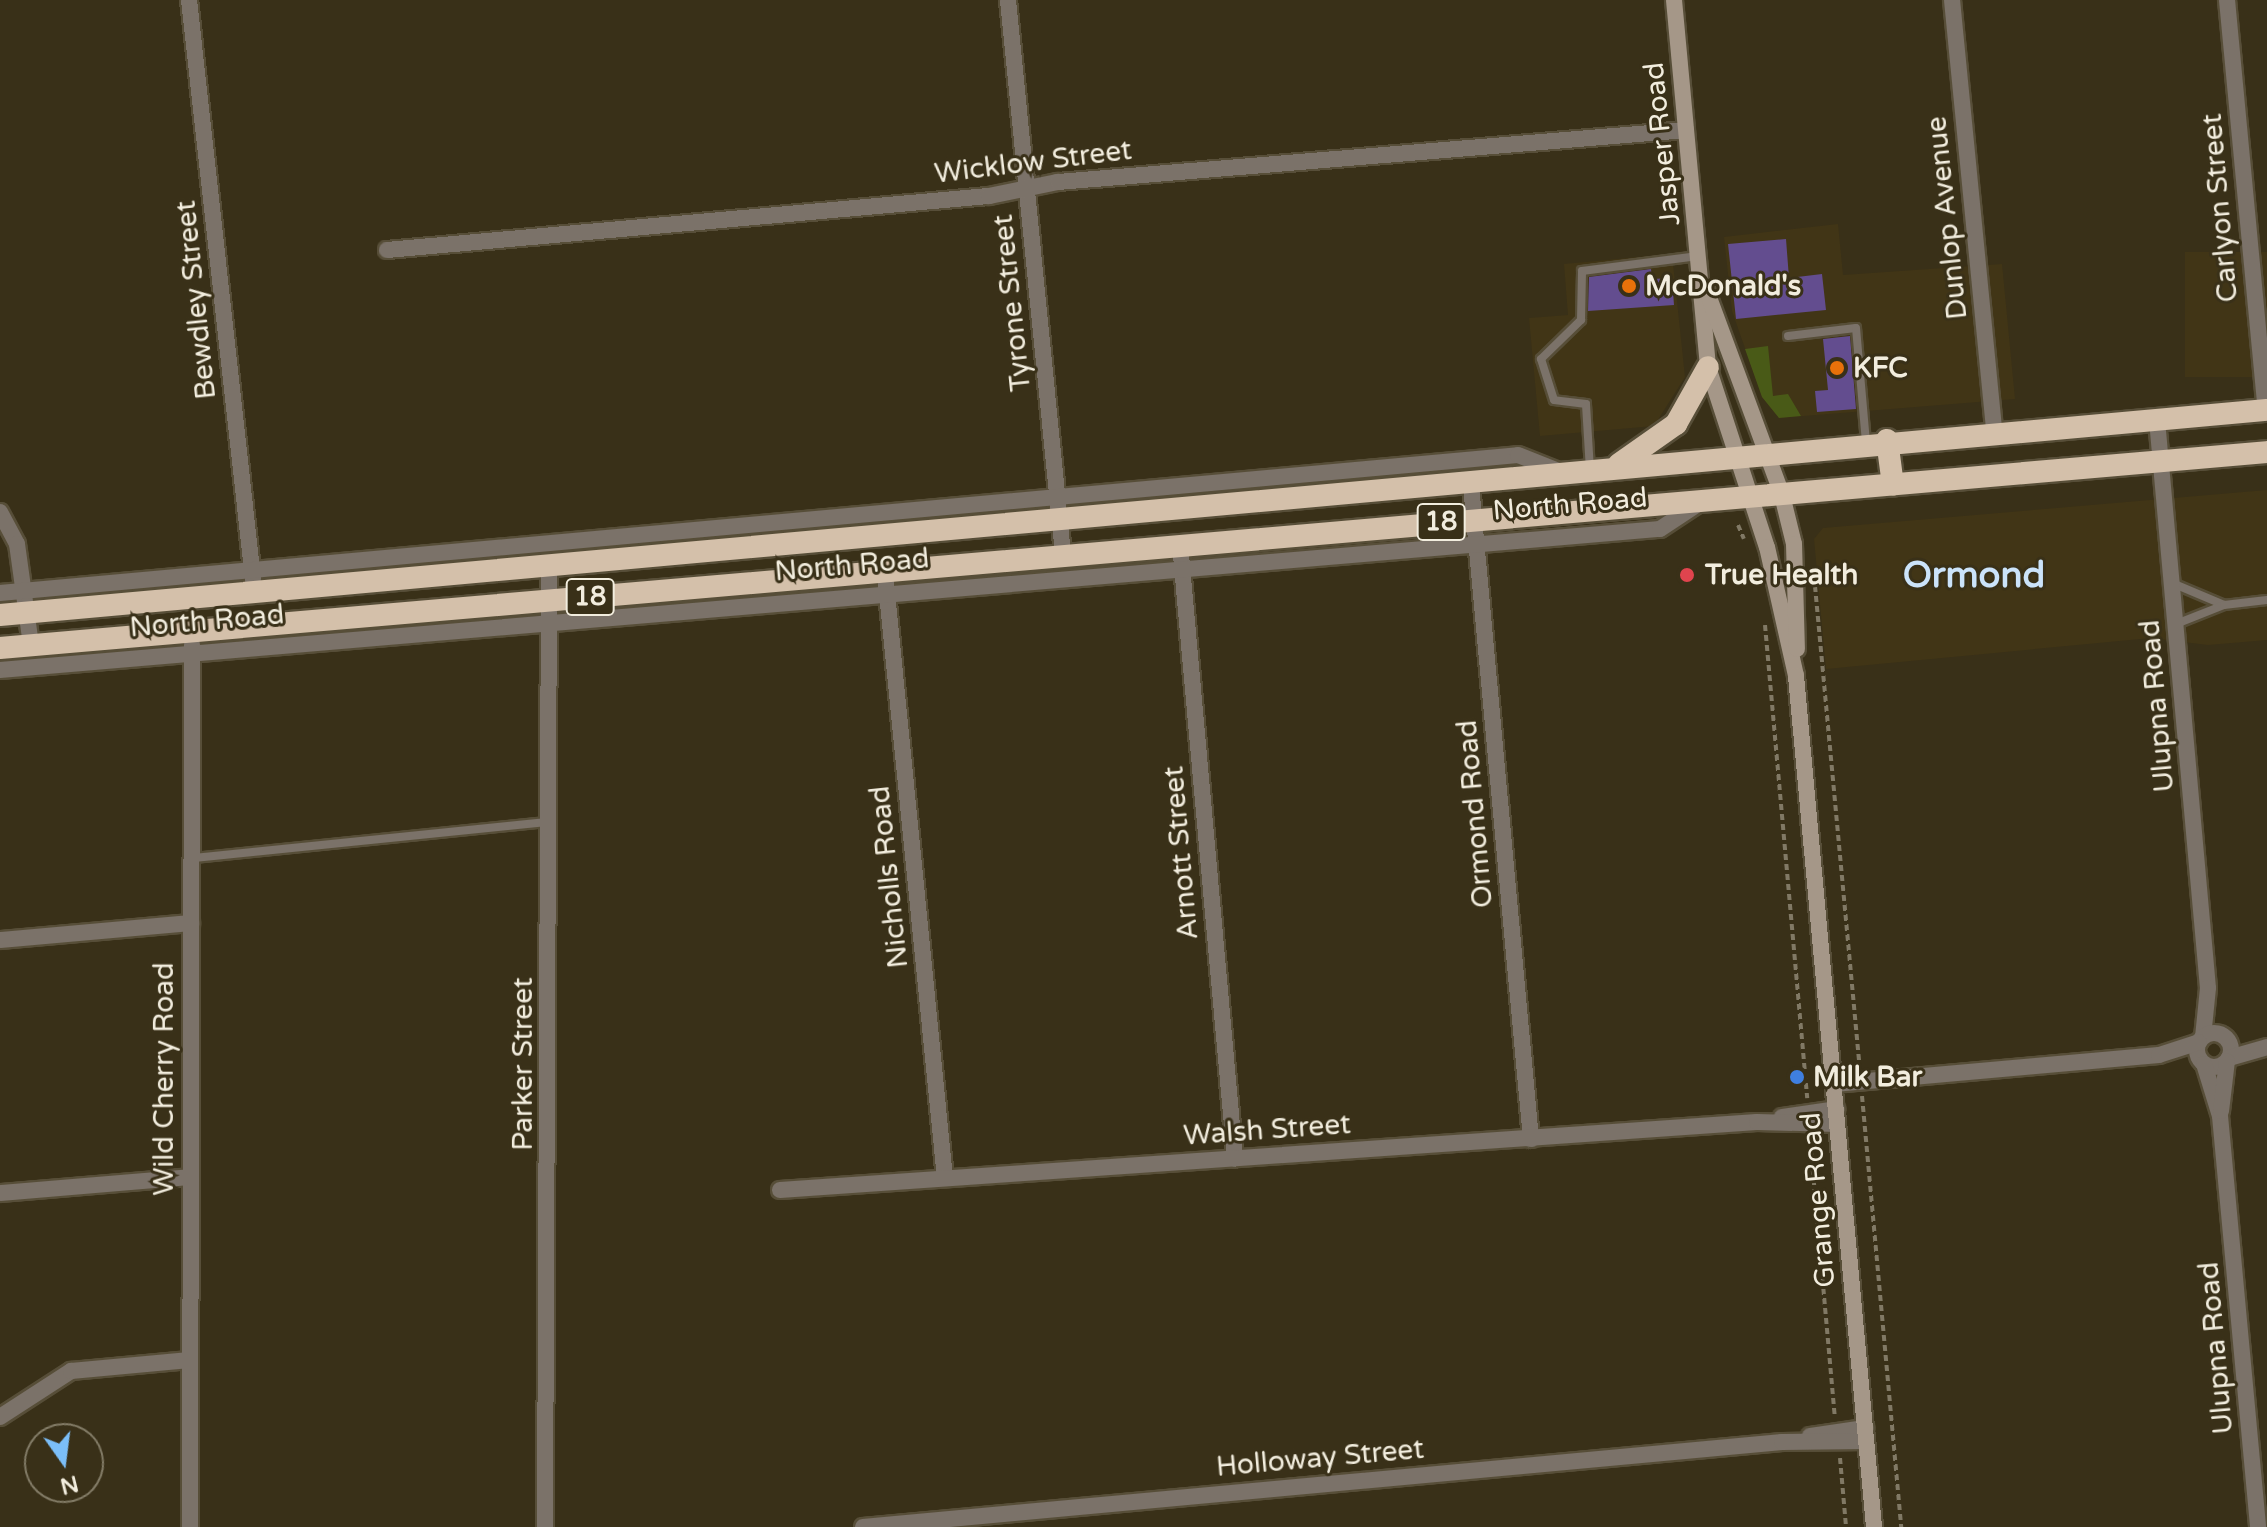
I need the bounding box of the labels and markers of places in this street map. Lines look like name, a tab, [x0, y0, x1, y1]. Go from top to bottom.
place label: McDonald's	[1645, 269, 1801, 303]
marker: McDonald's	[1620, 277, 1638, 295]
place label: KFC	[1853, 351, 1908, 385]
marker: KFC	[1828, 359, 1846, 377]
place label: True Health	[1705, 558, 1858, 592]
marker: True Health	[1676, 564, 1698, 586]
place label: Milk Bar	[1813, 1060, 1922, 1094]
marker: Milk Bar	[1788, 1068, 1806, 1086]

